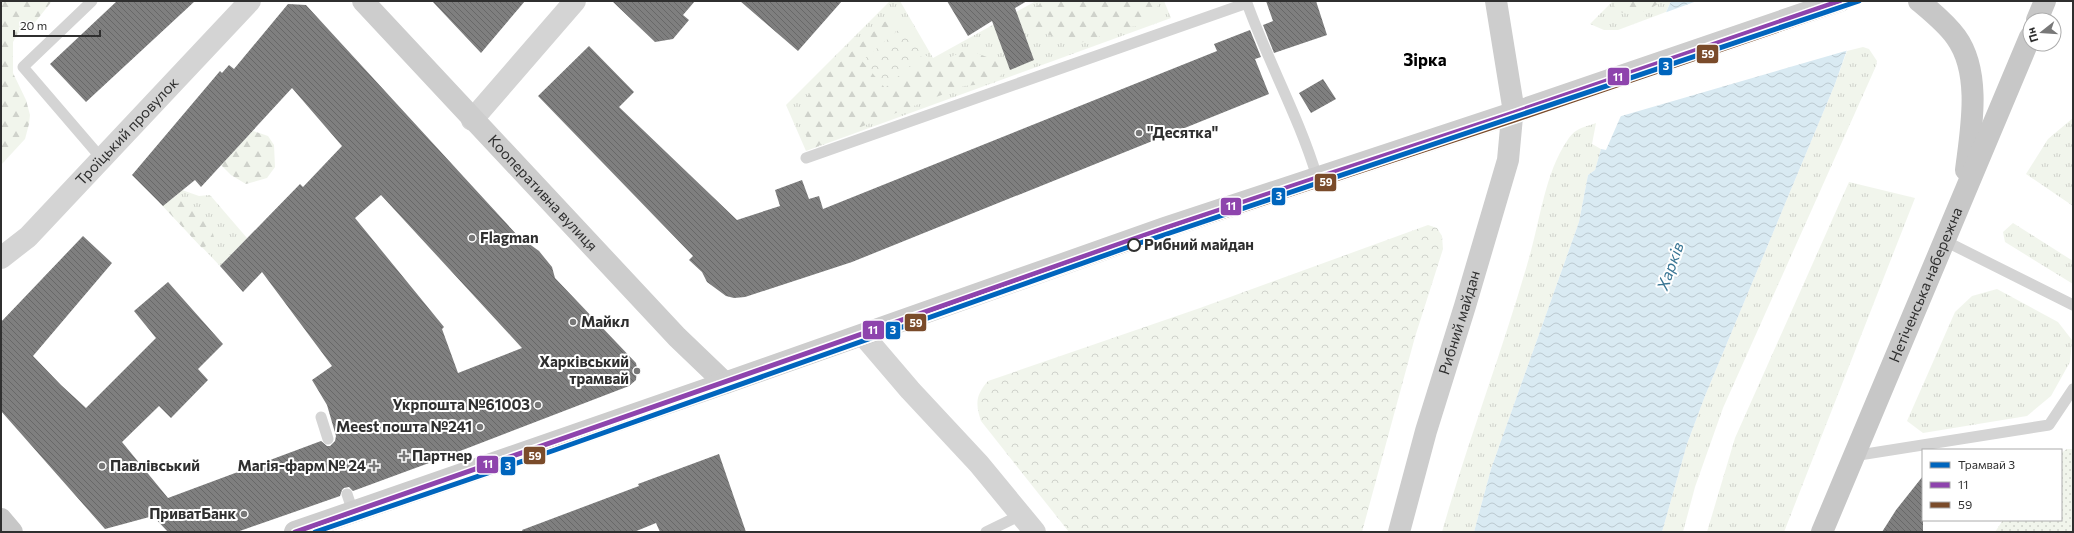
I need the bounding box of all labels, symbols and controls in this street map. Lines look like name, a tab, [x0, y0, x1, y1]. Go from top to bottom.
scale bar	[14, 12, 100, 38]
north arrow	[2022, 12, 2062, 52]
text: 20 m	[20, 18, 47, 32]
text: Пн	[2024, 26, 2040, 44]
line badge: 59	[1696, 44, 1719, 64]
text: 59	[1701, 47, 1715, 60]
district label: Зірка	[1403, 49, 1447, 70]
line badge: 3	[1658, 57, 1673, 76]
text: 3	[1663, 59, 1669, 72]
line badge: 11	[1607, 67, 1630, 86]
text: 11	[1613, 70, 1623, 83]
street label: Троїцький провулок	[71, 73, 182, 189]
place label: "Десятка"	[1147, 123, 1218, 141]
marker: "Десятка"	[1134, 128, 1144, 138]
street label: Кооперативна вулиця	[485, 131, 602, 254]
line badge: 59	[1314, 173, 1337, 192]
text: 59	[1319, 175, 1333, 188]
line badge: 3	[1271, 187, 1286, 206]
text: 3	[1276, 189, 1282, 202]
line badge: 11	[1220, 197, 1242, 216]
text: 11	[1226, 199, 1236, 212]
street label: Нетіченська набережна	[1884, 204, 1965, 365]
place label: Flagman	[480, 228, 539, 246]
marker: Flagman	[467, 233, 477, 243]
place label: Рибний майдан	[1144, 235, 1254, 253]
marker: Рибний майдан	[1127, 238, 1141, 252]
water label: Харків	[1652, 239, 1687, 293]
street label: Рибний майдан	[1434, 268, 1483, 377]
place label: Майкл	[581, 312, 629, 330]
line badge: 59	[904, 313, 927, 332]
text: 59	[909, 316, 923, 329]
marker: Майкл	[568, 317, 578, 327]
line badge: 11	[862, 320, 885, 340]
line badge: 3	[885, 321, 901, 340]
text: 11	[868, 323, 878, 336]
text: 3	[890, 323, 896, 336]
place label: Харківський трамвай	[539, 352, 629, 387]
marker: Харківський трамвай	[632, 366, 642, 376]
place label: Укрпошта №61003	[393, 395, 530, 413]
marker: Укрпошта №61003	[533, 400, 543, 410]
place label: Meest пошта №241	[336, 417, 472, 435]
marker: Meest пошта №241	[475, 422, 485, 432]
place label: Партнер	[412, 446, 473, 464]
line badge: 59	[523, 446, 546, 465]
text: 59	[528, 449, 542, 462]
legend	[1922, 449, 2062, 521]
marker: Партнер	[399, 451, 409, 461]
line badge: 11	[476, 455, 499, 474]
place label: Павлівський	[110, 456, 200, 474]
place label: Магія-фарм № 24	[237, 456, 366, 474]
line badge: 3	[500, 456, 516, 476]
text: 11	[483, 457, 493, 470]
text: Трамвай 3	[1958, 457, 2015, 471]
text: 3	[505, 459, 511, 472]
marker: Павлівський	[97, 461, 107, 471]
marker: Магія-фарм № 24	[369, 461, 379, 471]
text: 11	[1958, 477, 1968, 491]
text: 59	[1958, 497, 1972, 511]
place label: ПриватБанк	[149, 504, 236, 522]
marker: ПриватБанк	[239, 509, 249, 519]

